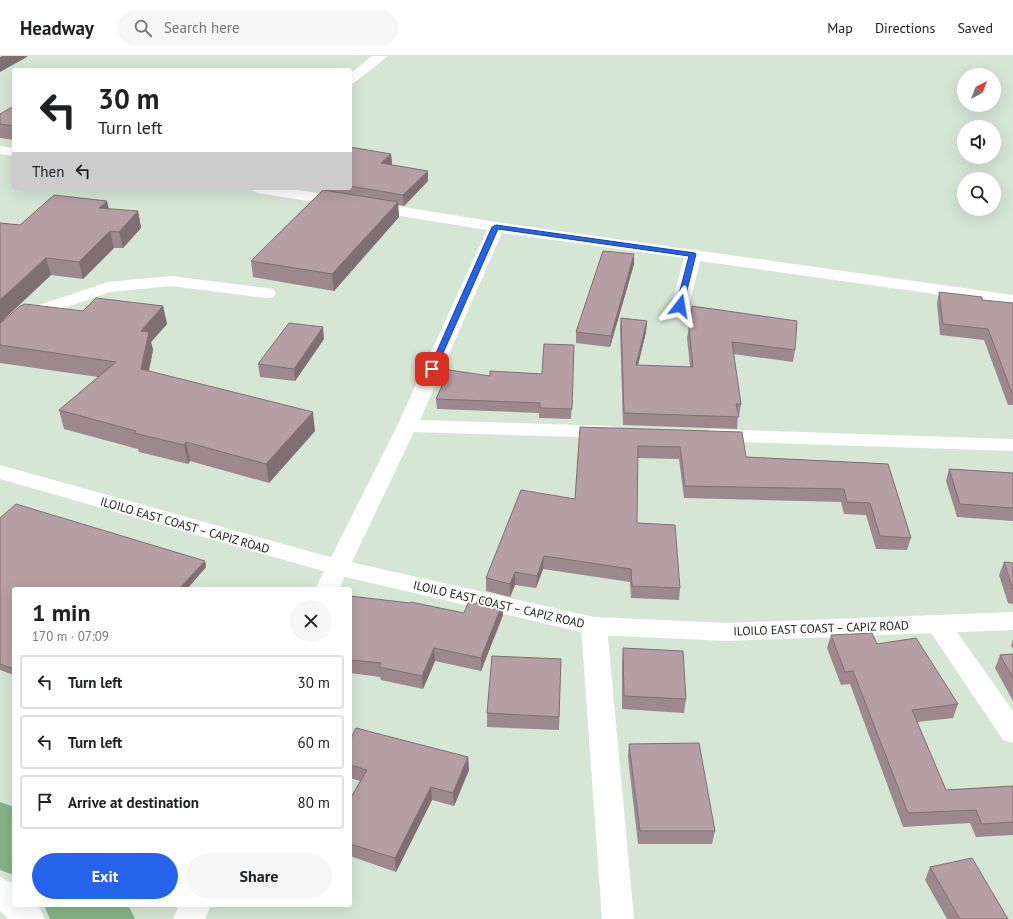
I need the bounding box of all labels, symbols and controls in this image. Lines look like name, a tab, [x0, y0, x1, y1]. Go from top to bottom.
search box	[118, 10, 398, 46]
text: Headway	[20, 16, 94, 40]
icon: search	[132, 17, 154, 39]
text: Search here	[164, 18, 240, 37]
text: Map	[827, 19, 853, 37]
text: Directions	[875, 19, 935, 37]
text: Saved	[957, 19, 993, 37]
north arrow	[957, 68, 1001, 112]
map controls	[957, 68, 1001, 216]
text: 30 m	[98, 80, 159, 117]
icon: left	[32, 84, 84, 136]
text: Turn left	[98, 116, 163, 139]
button: sound	[957, 120, 1001, 164]
icon: left	[72, 160, 94, 182]
text: Then	[32, 162, 64, 181]
button: search	[957, 172, 1001, 216]
position arrow	[659, 285, 701, 327]
pin	[415, 352, 449, 386]
icon: arrive	[421, 358, 443, 380]
street label: ILOILO EAST COAST – CAPIZ ROAD	[99, 494, 272, 556]
street label: ILOILO EAST COAST – CAPIZ ROAD	[412, 577, 586, 631]
text: 1 min	[32, 597, 91, 628]
button: close	[290, 600, 332, 642]
street label: ILOILO EAST COAST – CAPIZ ROAD	[733, 617, 909, 639]
text: 170 m · 07:09	[32, 628, 109, 645]
icon: left	[34, 671, 56, 693]
text: Turn left	[68, 673, 122, 692]
text: 30 m	[297, 673, 330, 692]
icon: left	[34, 731, 56, 753]
text: Turn left	[68, 733, 122, 752]
text: 60 m	[297, 733, 330, 752]
icon: arrive	[34, 791, 56, 813]
text: Arrive at destination	[68, 793, 199, 812]
text: 80 m	[297, 793, 330, 812]
button: Exit	[32, 853, 178, 899]
button: Share	[186, 853, 332, 899]

